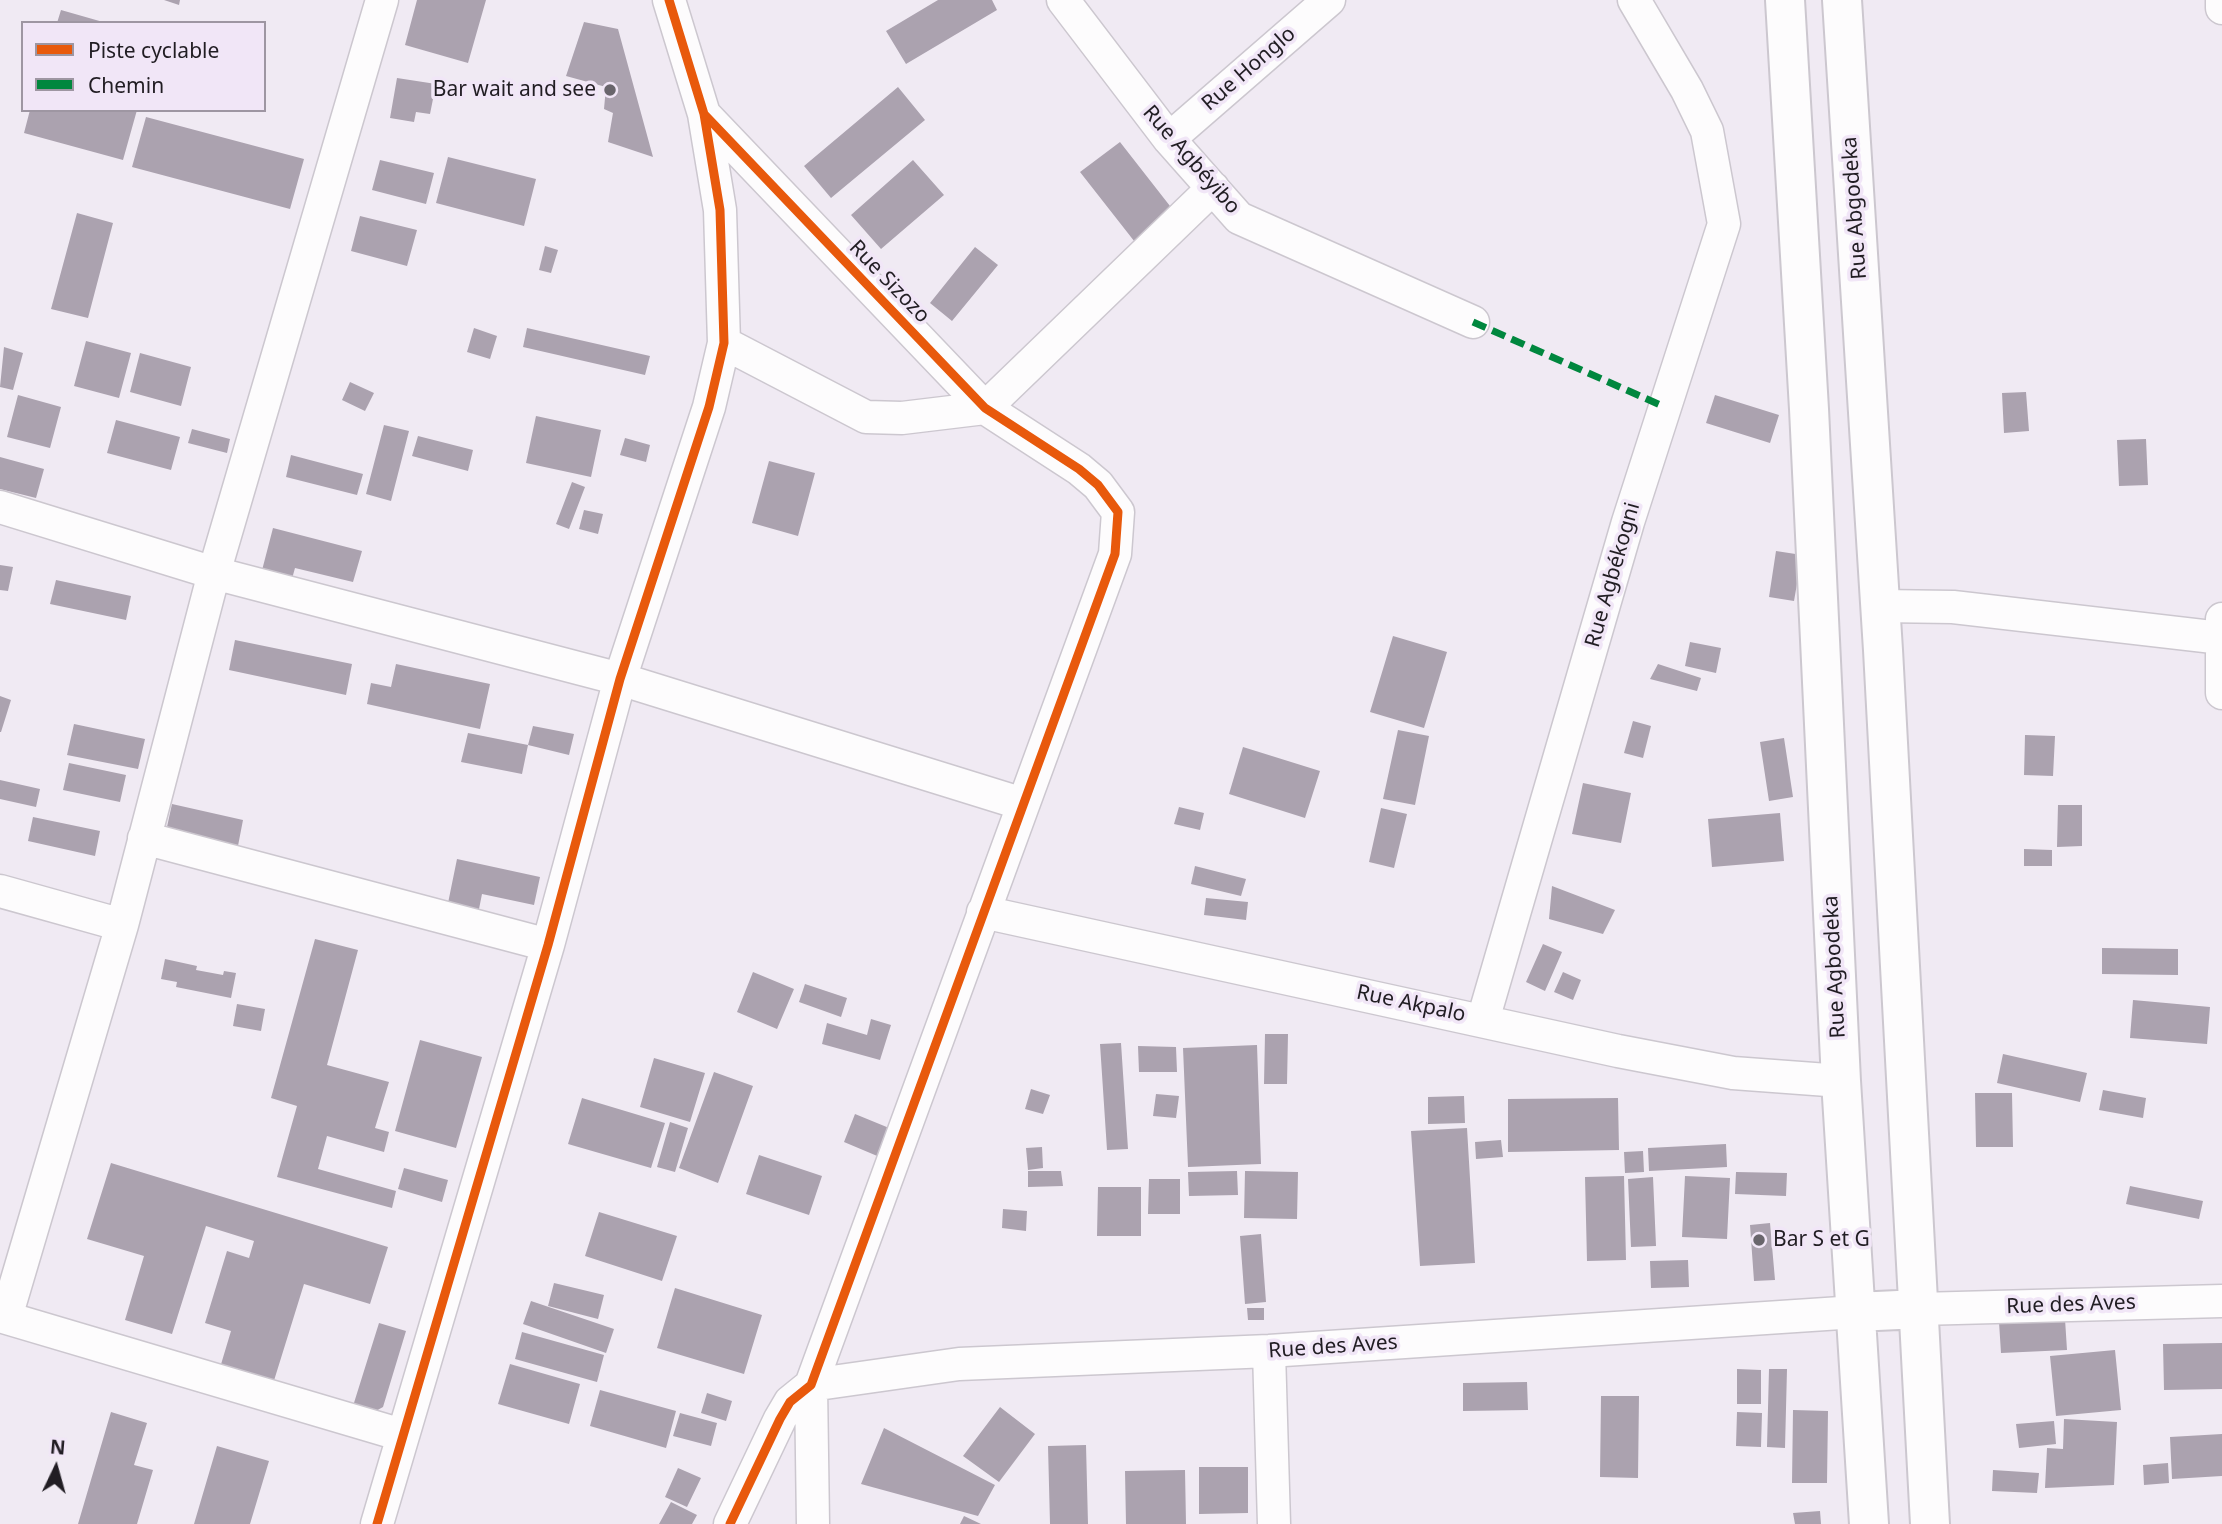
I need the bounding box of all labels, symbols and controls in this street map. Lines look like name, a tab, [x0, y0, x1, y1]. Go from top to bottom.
legend	[21, 21, 266, 112]
street label: Rue Honglo	[1197, 22, 1301, 116]
text: Piste cyclable	[88, 36, 219, 64]
text: Chemin	[88, 71, 164, 99]
place label: Bar wait and see	[433, 77, 596, 103]
marker: Bar wait and see	[602, 82, 618, 98]
street label: Rue Agbéyibo	[1137, 101, 1245, 219]
street label: Rue Abgodeka	[1837, 136, 1873, 280]
street label: Rue Sizozo	[843, 235, 935, 329]
street label: Rue Agbékogni	[1580, 500, 1646, 650]
street label: Rue Agbodeka	[1819, 895, 1851, 1039]
street label: Rue Akpalo	[1354, 980, 1468, 1028]
place label: Bar S et G	[1773, 1227, 1870, 1253]
marker: Bar S et G	[1751, 1232, 1767, 1248]
street label: Rue des Aves	[2006, 1290, 2136, 1320]
street label: Rue des Aves	[1267, 1330, 1399, 1364]
north arrow	[21, 1433, 91, 1503]
text: N	[49, 1433, 67, 1461]

